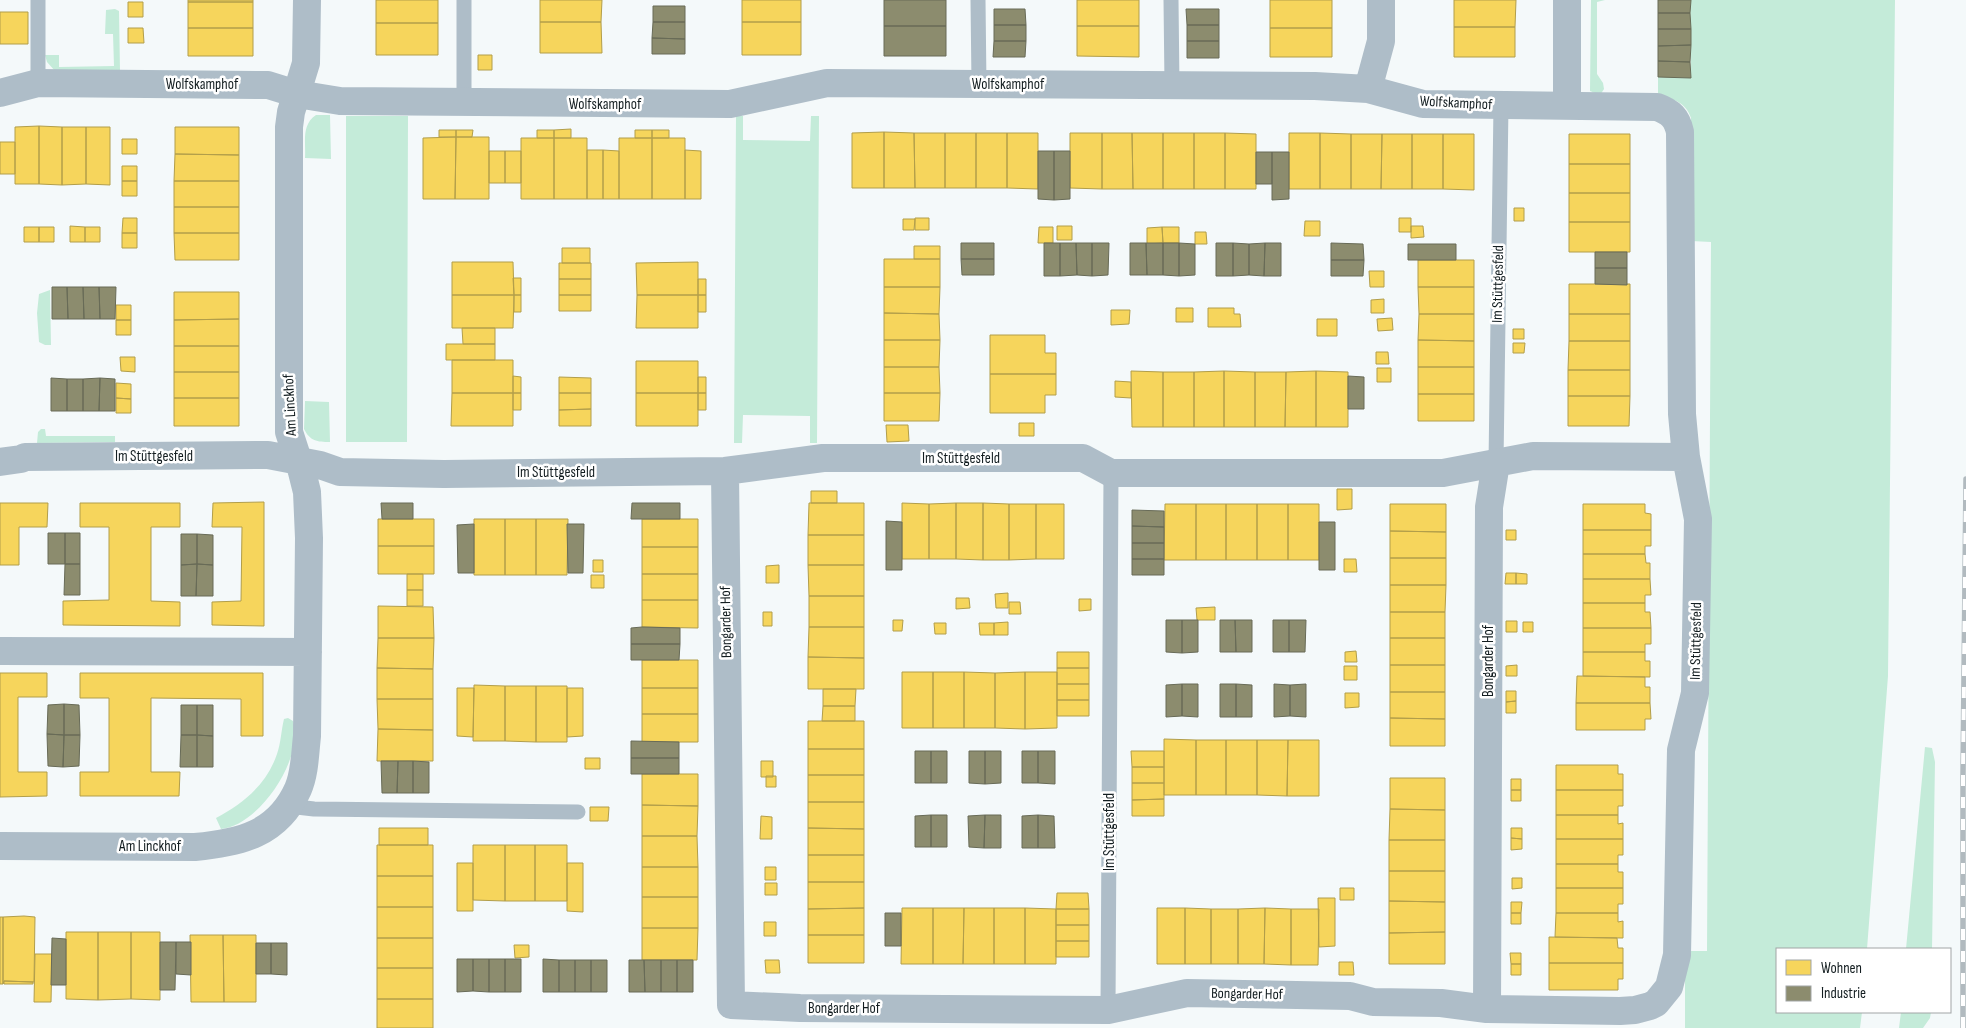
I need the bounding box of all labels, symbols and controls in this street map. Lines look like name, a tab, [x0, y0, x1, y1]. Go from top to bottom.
street label: Wolfskamphof	[166, 75, 239, 94]
street label: Wolfskamphof	[972, 75, 1045, 94]
street label: Wolfskamphof	[1419, 92, 1493, 114]
street label: Wolfskamphof	[569, 95, 642, 114]
street label: Im Stüttgesfeld	[1488, 245, 1508, 323]
street label: Am Linckhof	[279, 373, 301, 438]
street label: Im Stüttgesfeld	[115, 447, 193, 466]
street label: Im Stüttgesfeld	[922, 449, 1000, 468]
street label: Im Stüttgesfeld	[517, 463, 595, 482]
street label: Bongarder Hof	[716, 585, 736, 658]
street label: Im Stüttgesfeld	[1686, 602, 1706, 680]
street label: Bongarder Hof	[1479, 624, 1498, 697]
street label: Im Stüttgesfeld	[1100, 793, 1119, 871]
street label: Am Linckhof	[118, 837, 182, 856]
legend	[1776, 948, 1951, 1013]
text: Wohnen	[1821, 959, 1862, 978]
street label: Bongarder Hof	[1211, 984, 1284, 1004]
text: Industrie	[1821, 984, 1866, 1003]
street label: Bongarder Hof	[808, 999, 881, 1018]

